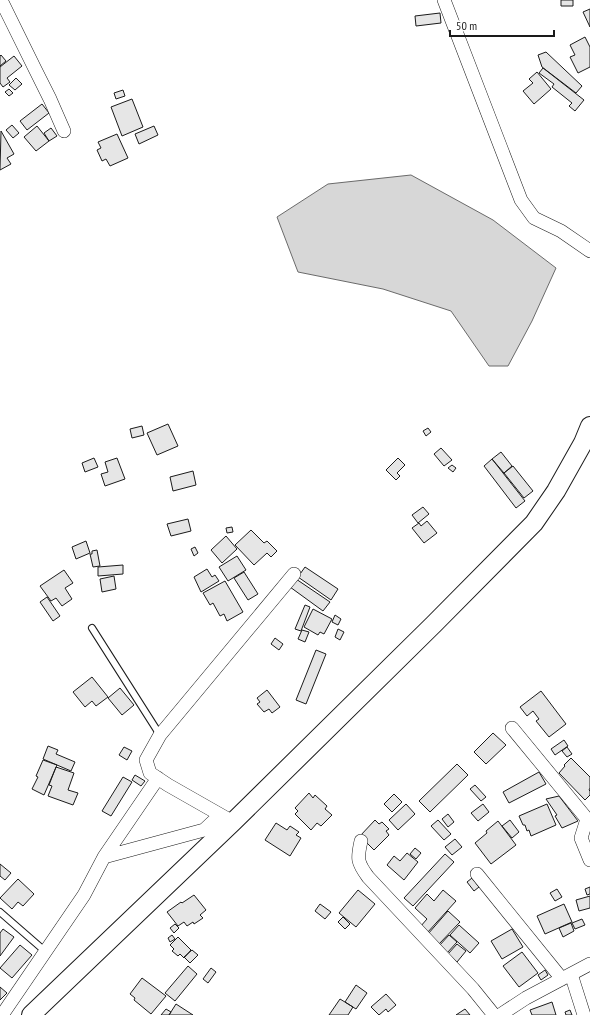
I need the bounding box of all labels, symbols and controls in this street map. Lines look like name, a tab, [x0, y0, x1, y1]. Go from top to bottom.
scale bar	[450, 12, 554, 38]
text: 50 m	[456, 18, 477, 33]

